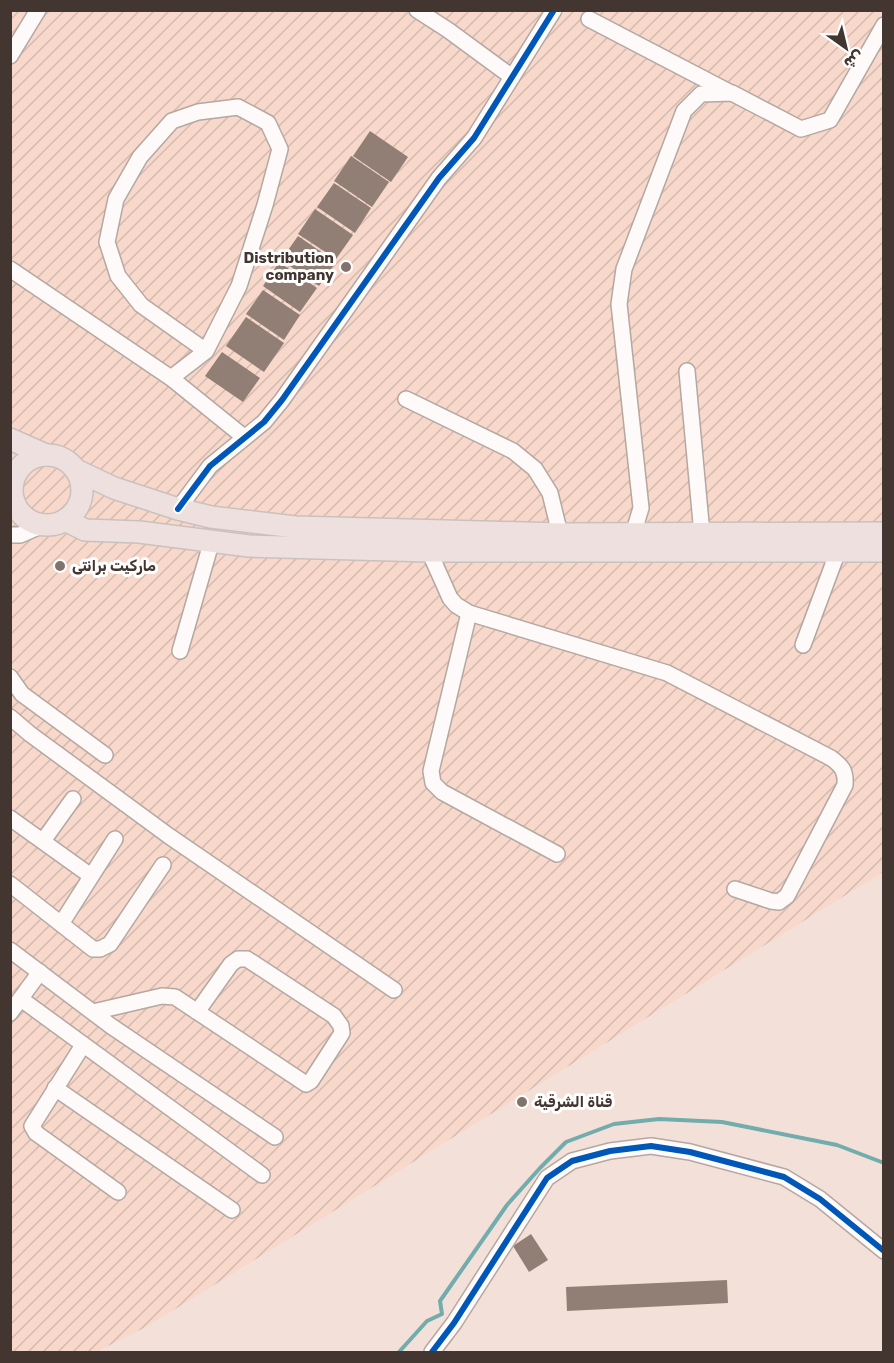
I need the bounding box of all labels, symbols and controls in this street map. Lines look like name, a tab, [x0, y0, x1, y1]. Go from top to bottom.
north arrow	[816, 18, 876, 78]
text: ش	[840, 46, 868, 74]
place label: Distribution company	[243, 249, 334, 284]
marker: Distribution company	[339, 260, 353, 274]
place label: مارکیت برانتی	[72, 557, 156, 575]
marker: مارکیت برانتی	[53, 559, 67, 573]
place label: قناة الشرقية	[534, 1093, 613, 1111]
marker: قناة الشرقية	[515, 1095, 529, 1109]

